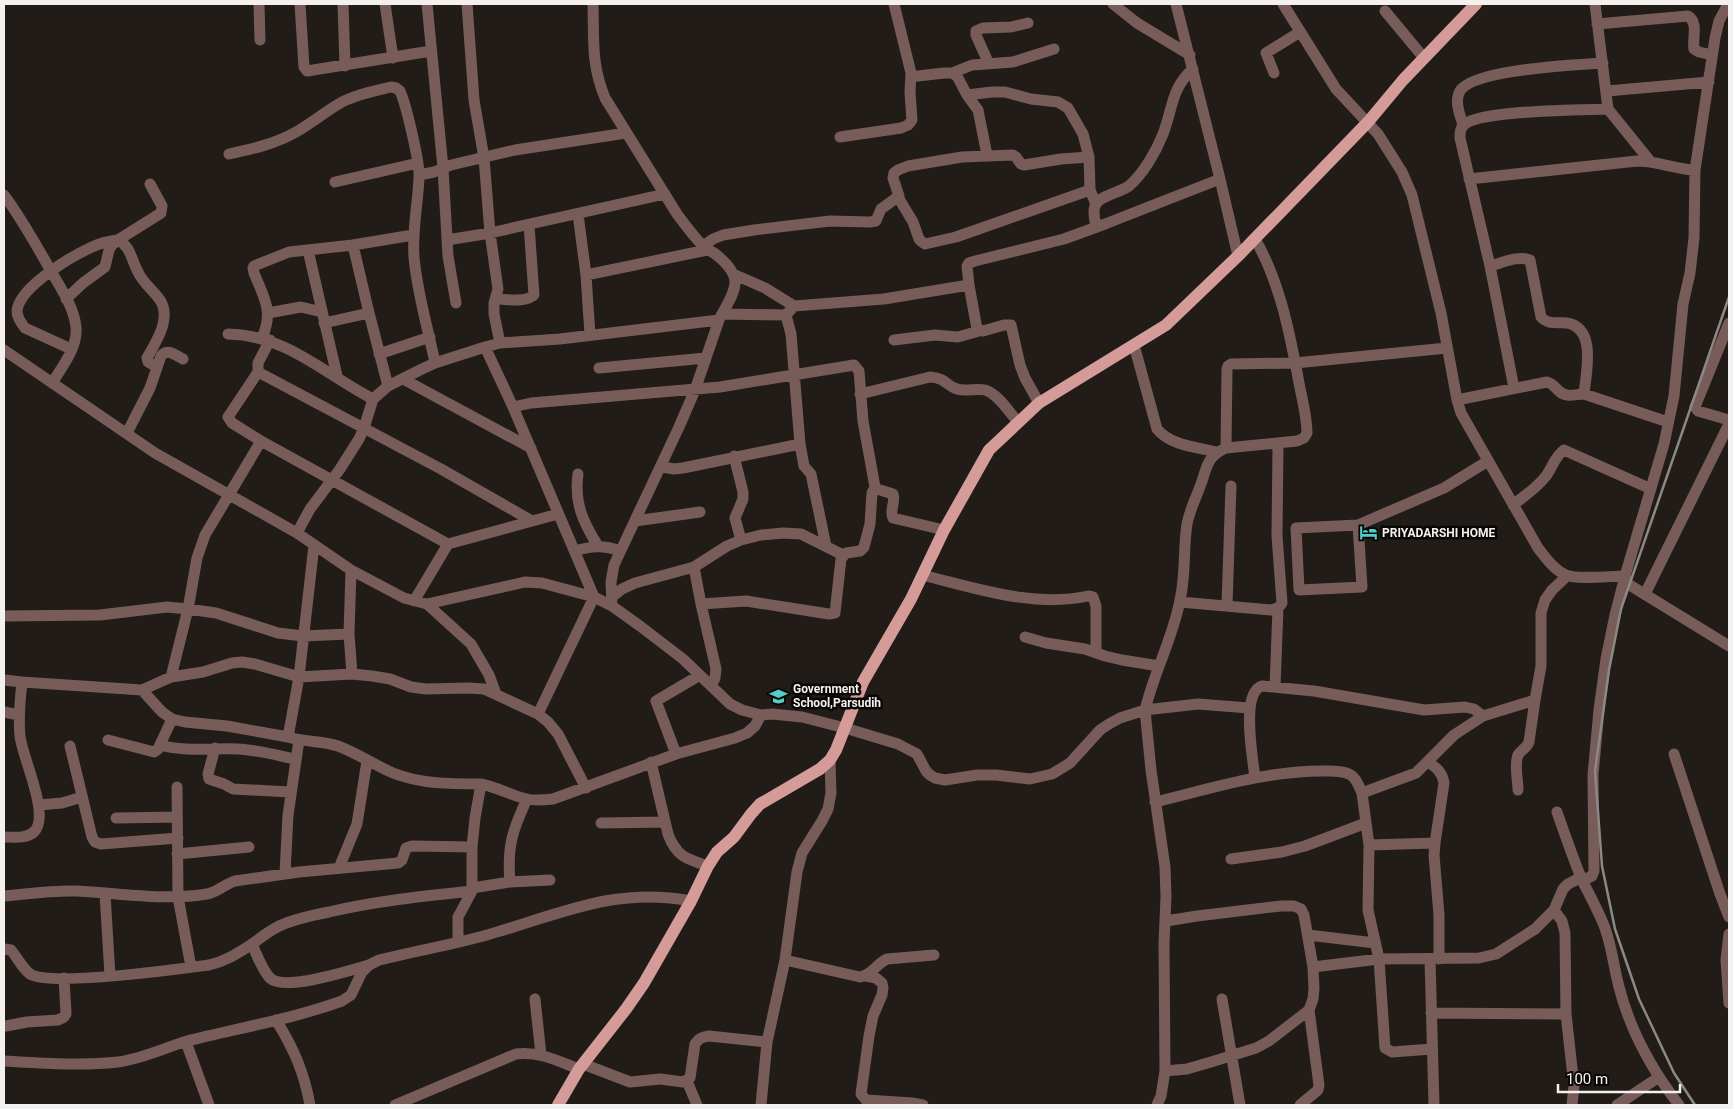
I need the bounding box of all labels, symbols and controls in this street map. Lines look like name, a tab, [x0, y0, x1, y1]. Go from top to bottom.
hotel icon: PRIYADARSHI HOME	[1358, 523, 1378, 543]
place label: PRIYADARSHI HOME	[1382, 526, 1496, 540]
place label: Government School,Parsudih	[793, 682, 881, 710]
school or university icon: Government School,Parsudih	[769, 686, 789, 706]
scale bar	[1558, 1062, 1680, 1094]
text: 100 m	[1566, 1070, 1608, 1088]

